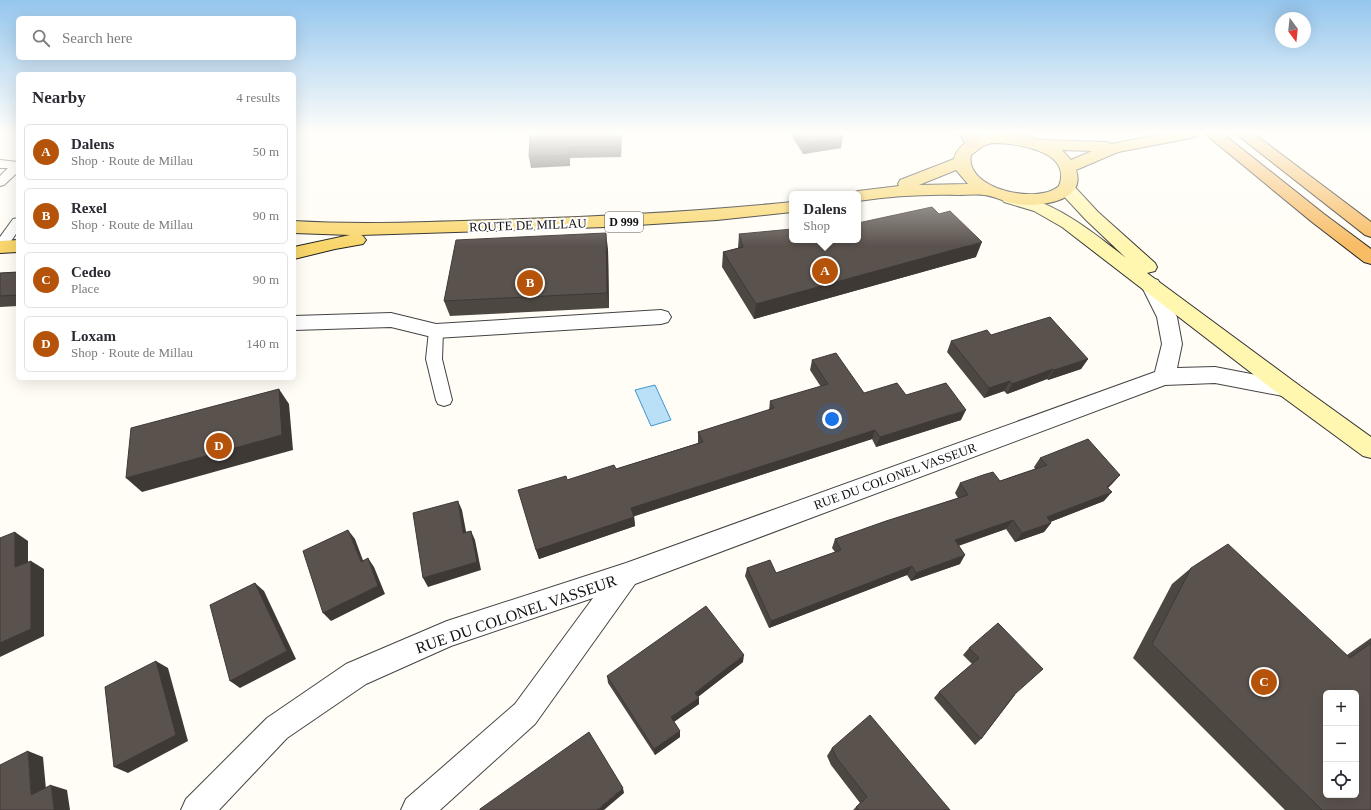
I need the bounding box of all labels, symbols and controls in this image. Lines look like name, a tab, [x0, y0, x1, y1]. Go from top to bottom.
north arrow	[1275, 12, 1311, 48]
search box	[16, 16, 296, 60]
icon: search	[30, 27, 52, 49]
text: Search here	[62, 30, 132, 46]
text: Nearby	[32, 88, 86, 107]
text: 4 results	[236, 90, 280, 105]
text: Dalens	[71, 136, 114, 152]
text: A	[41, 144, 51, 159]
text: 50 m	[253, 144, 279, 159]
text: Shop · Route de Millau	[71, 153, 193, 168]
popup	[789, 191, 861, 243]
text: Rexel	[71, 200, 107, 216]
text: Dalens	[803, 201, 847, 217]
text: B	[42, 208, 50, 223]
text: 90 m	[253, 208, 279, 223]
road number: D 999	[605, 212, 643, 232]
street label: ROUTE DE MILLAU	[469, 215, 588, 235]
text: Shop · Route de Millau	[71, 217, 193, 232]
text: Shop	[803, 218, 830, 233]
pin: A	[812, 256, 838, 286]
text: Cedeo	[71, 264, 111, 280]
pin: B	[517, 268, 543, 298]
text: C	[41, 272, 51, 287]
text: 90 m	[253, 272, 279, 287]
text: Place	[71, 281, 99, 296]
text: Loxam	[71, 328, 116, 344]
text: D	[41, 336, 51, 351]
text: 140 m	[246, 336, 279, 351]
text: Shop · Route de Millau	[71, 345, 193, 360]
your location	[822, 409, 842, 429]
pin: D	[206, 431, 232, 461]
street label: RUE DU COLONEL VASSEUR	[812, 439, 979, 512]
street label: RUE DU COLONEL VASSEUR	[413, 571, 619, 657]
pin: C	[1251, 667, 1277, 697]
map controls	[1323, 690, 1359, 798]
button: +	[1323, 690, 1359, 726]
button: −	[1323, 726, 1359, 762]
button: locate	[1323, 762, 1359, 798]

